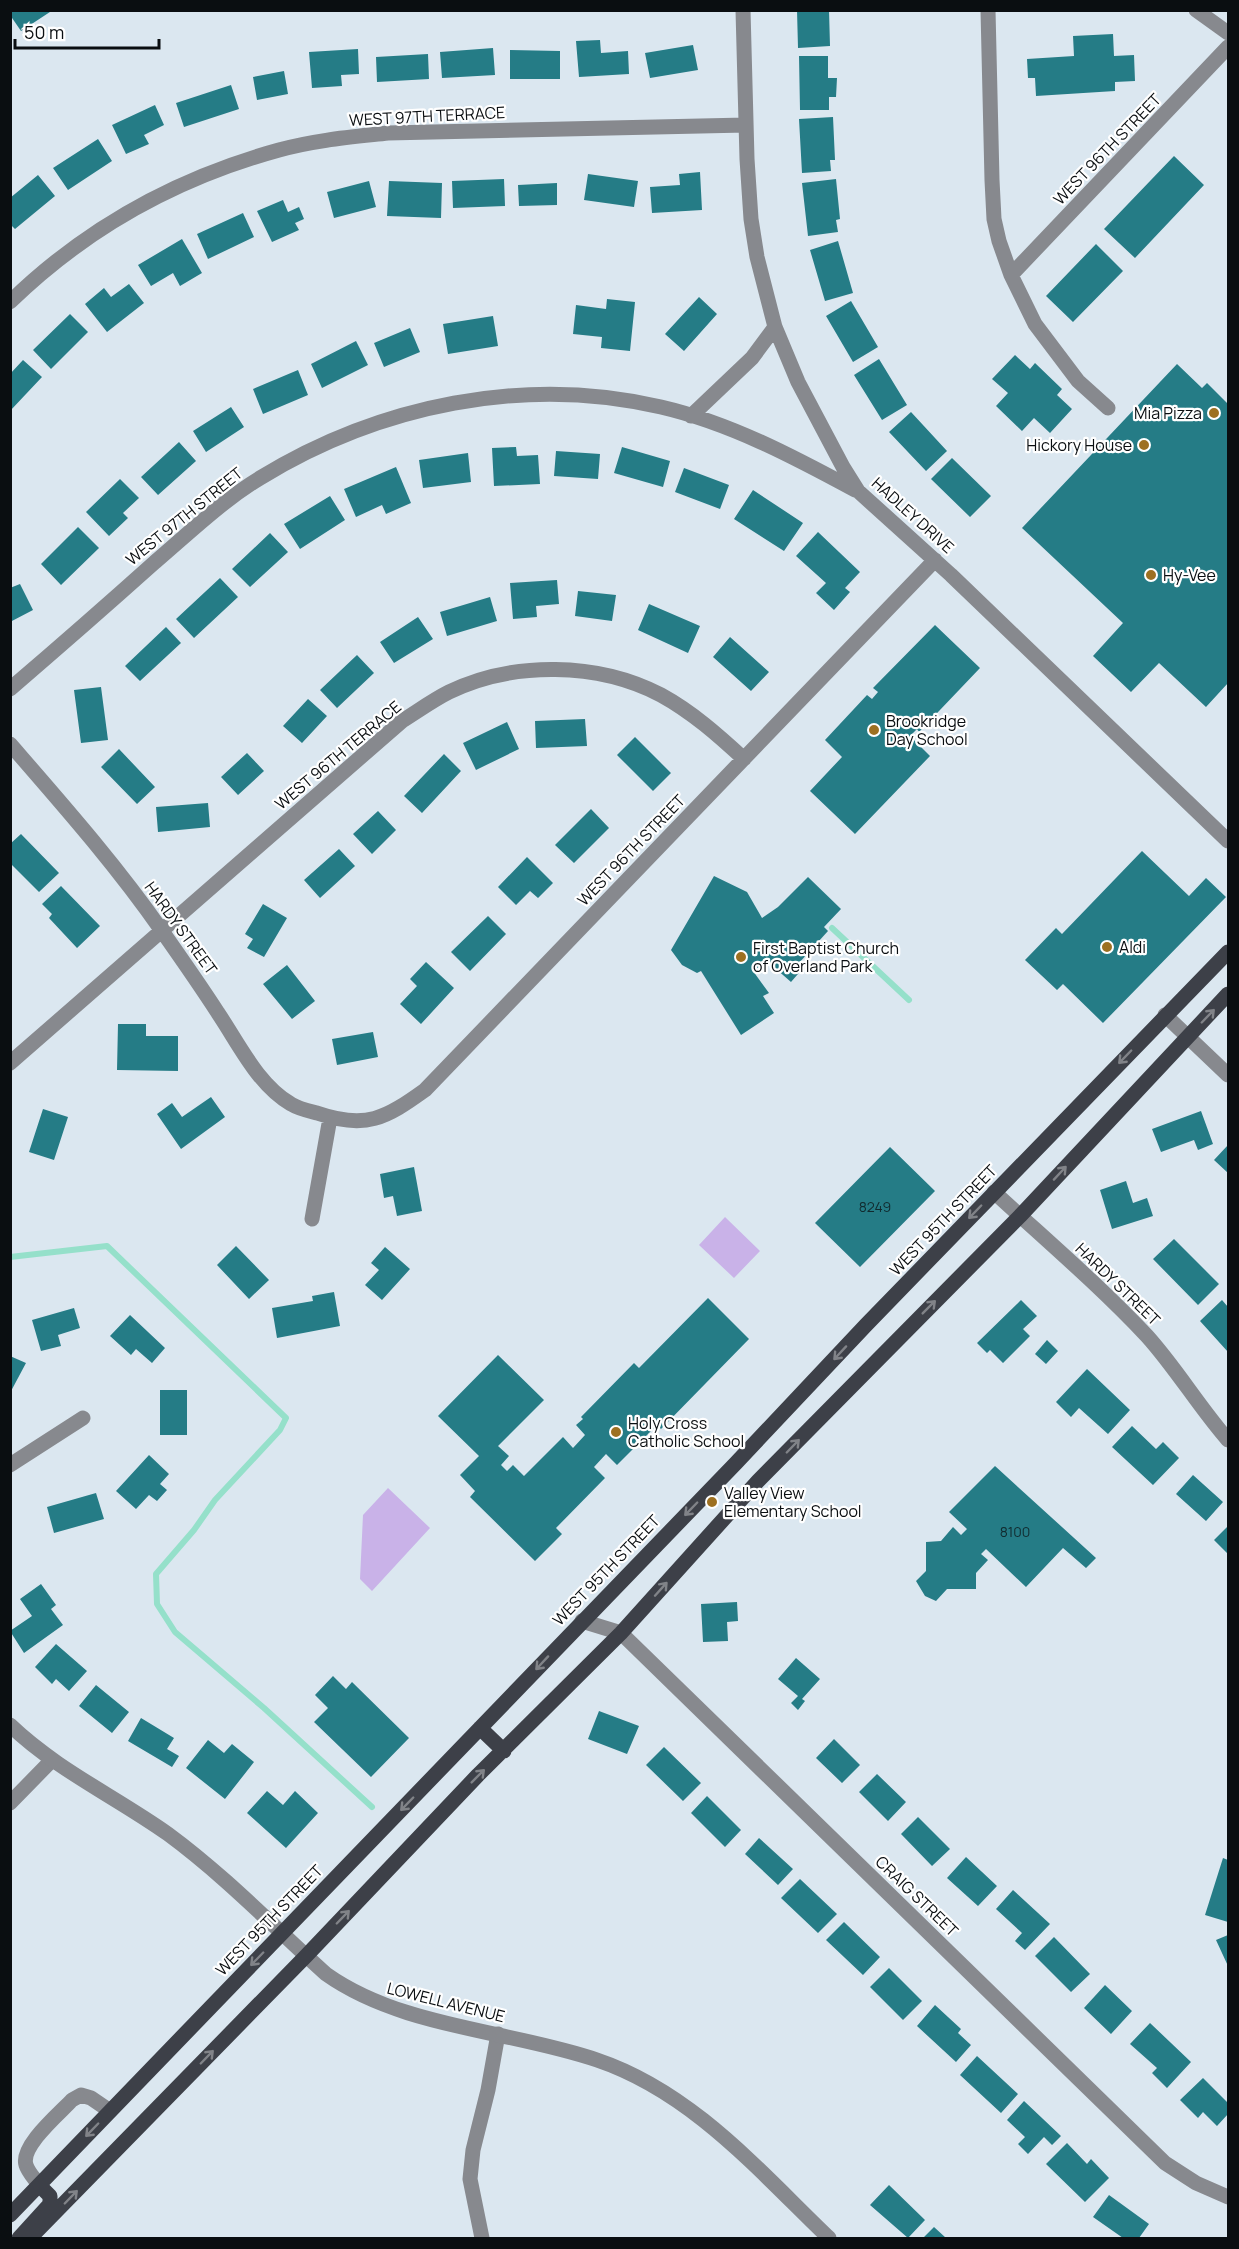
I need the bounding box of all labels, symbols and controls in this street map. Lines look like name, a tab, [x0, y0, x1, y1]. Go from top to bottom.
scale bar	[15, 12, 159, 50]
text: 50 m	[24, 20, 64, 44]
street label: WEST 96TH STREET	[1048, 88, 1166, 209]
street label: WEST 97TH TERRACE	[348, 101, 506, 131]
place label: Mia Pizza	[1134, 402, 1202, 424]
marker: Mia Pizza	[1207, 406, 1221, 420]
place label: Hickory House	[1026, 434, 1132, 456]
marker: Hickory House	[1137, 438, 1151, 452]
street label: WEST 97TH STREET	[121, 462, 247, 570]
street label: HADLEY DRIVE	[867, 472, 959, 558]
place label: Hy-Vee	[1163, 564, 1216, 586]
marker: Hy-Vee	[1144, 568, 1158, 582]
street label: WEST 96TH TERRACE	[270, 696, 406, 814]
place label: Brookridge Day School	[886, 710, 968, 750]
marker: Brookridge Day School	[867, 723, 881, 737]
street label: WEST 96TH STREET	[572, 789, 690, 910]
street label: HARDY STREET	[140, 877, 223, 979]
place label: Aldi	[1119, 936, 1146, 958]
place label: First Baptist Church of Overland Park	[753, 937, 899, 977]
marker: Aldi	[1100, 940, 1114, 954]
marker: First Baptist Church of Overland Park	[734, 950, 748, 964]
one-way arrow	[1201, 1009, 1215, 1024]
one-way arrow	[1118, 1049, 1132, 1064]
street label: WEST 95TH STREET	[884, 1160, 1002, 1280]
one-way arrow	[1052, 1166, 1066, 1181]
house number: 8249	[859, 1197, 891, 1216]
one-way arrow	[968, 1204, 982, 1219]
street label: HARDY STREET	[1071, 1238, 1166, 1330]
one-way arrow	[922, 1300, 937, 1314]
one-way arrow	[833, 1345, 847, 1360]
place label: Holy Cross Catholic School	[628, 1412, 744, 1452]
marker: Holy Cross Catholic School	[609, 1425, 623, 1439]
one-way arrow	[785, 1438, 800, 1453]
place label: Valley View Elementary School	[724, 1482, 862, 1522]
marker: Valley View Elementary School	[705, 1495, 719, 1509]
one-way arrow	[684, 1502, 698, 1517]
street label: WEST 95TH STREET	[547, 1510, 665, 1630]
house number: 8100	[1000, 1522, 1030, 1541]
one-way arrow	[654, 1582, 668, 1597]
one-way arrow	[535, 1656, 549, 1671]
one-way arrow	[470, 1769, 485, 1783]
one-way arrow	[399, 1796, 414, 1811]
street label: CRAIG STREET	[871, 1851, 964, 1941]
street label: WEST 95TH STREET	[210, 1860, 328, 1980]
one-way arrow	[336, 1910, 350, 1925]
one-way arrow	[249, 1952, 264, 1967]
street label: LOWELL AVENUE	[385, 1977, 507, 2027]
one-way arrow	[200, 2050, 215, 2065]
one-way arrow	[86, 2122, 100, 2137]
one-way arrow	[64, 2189, 78, 2204]

